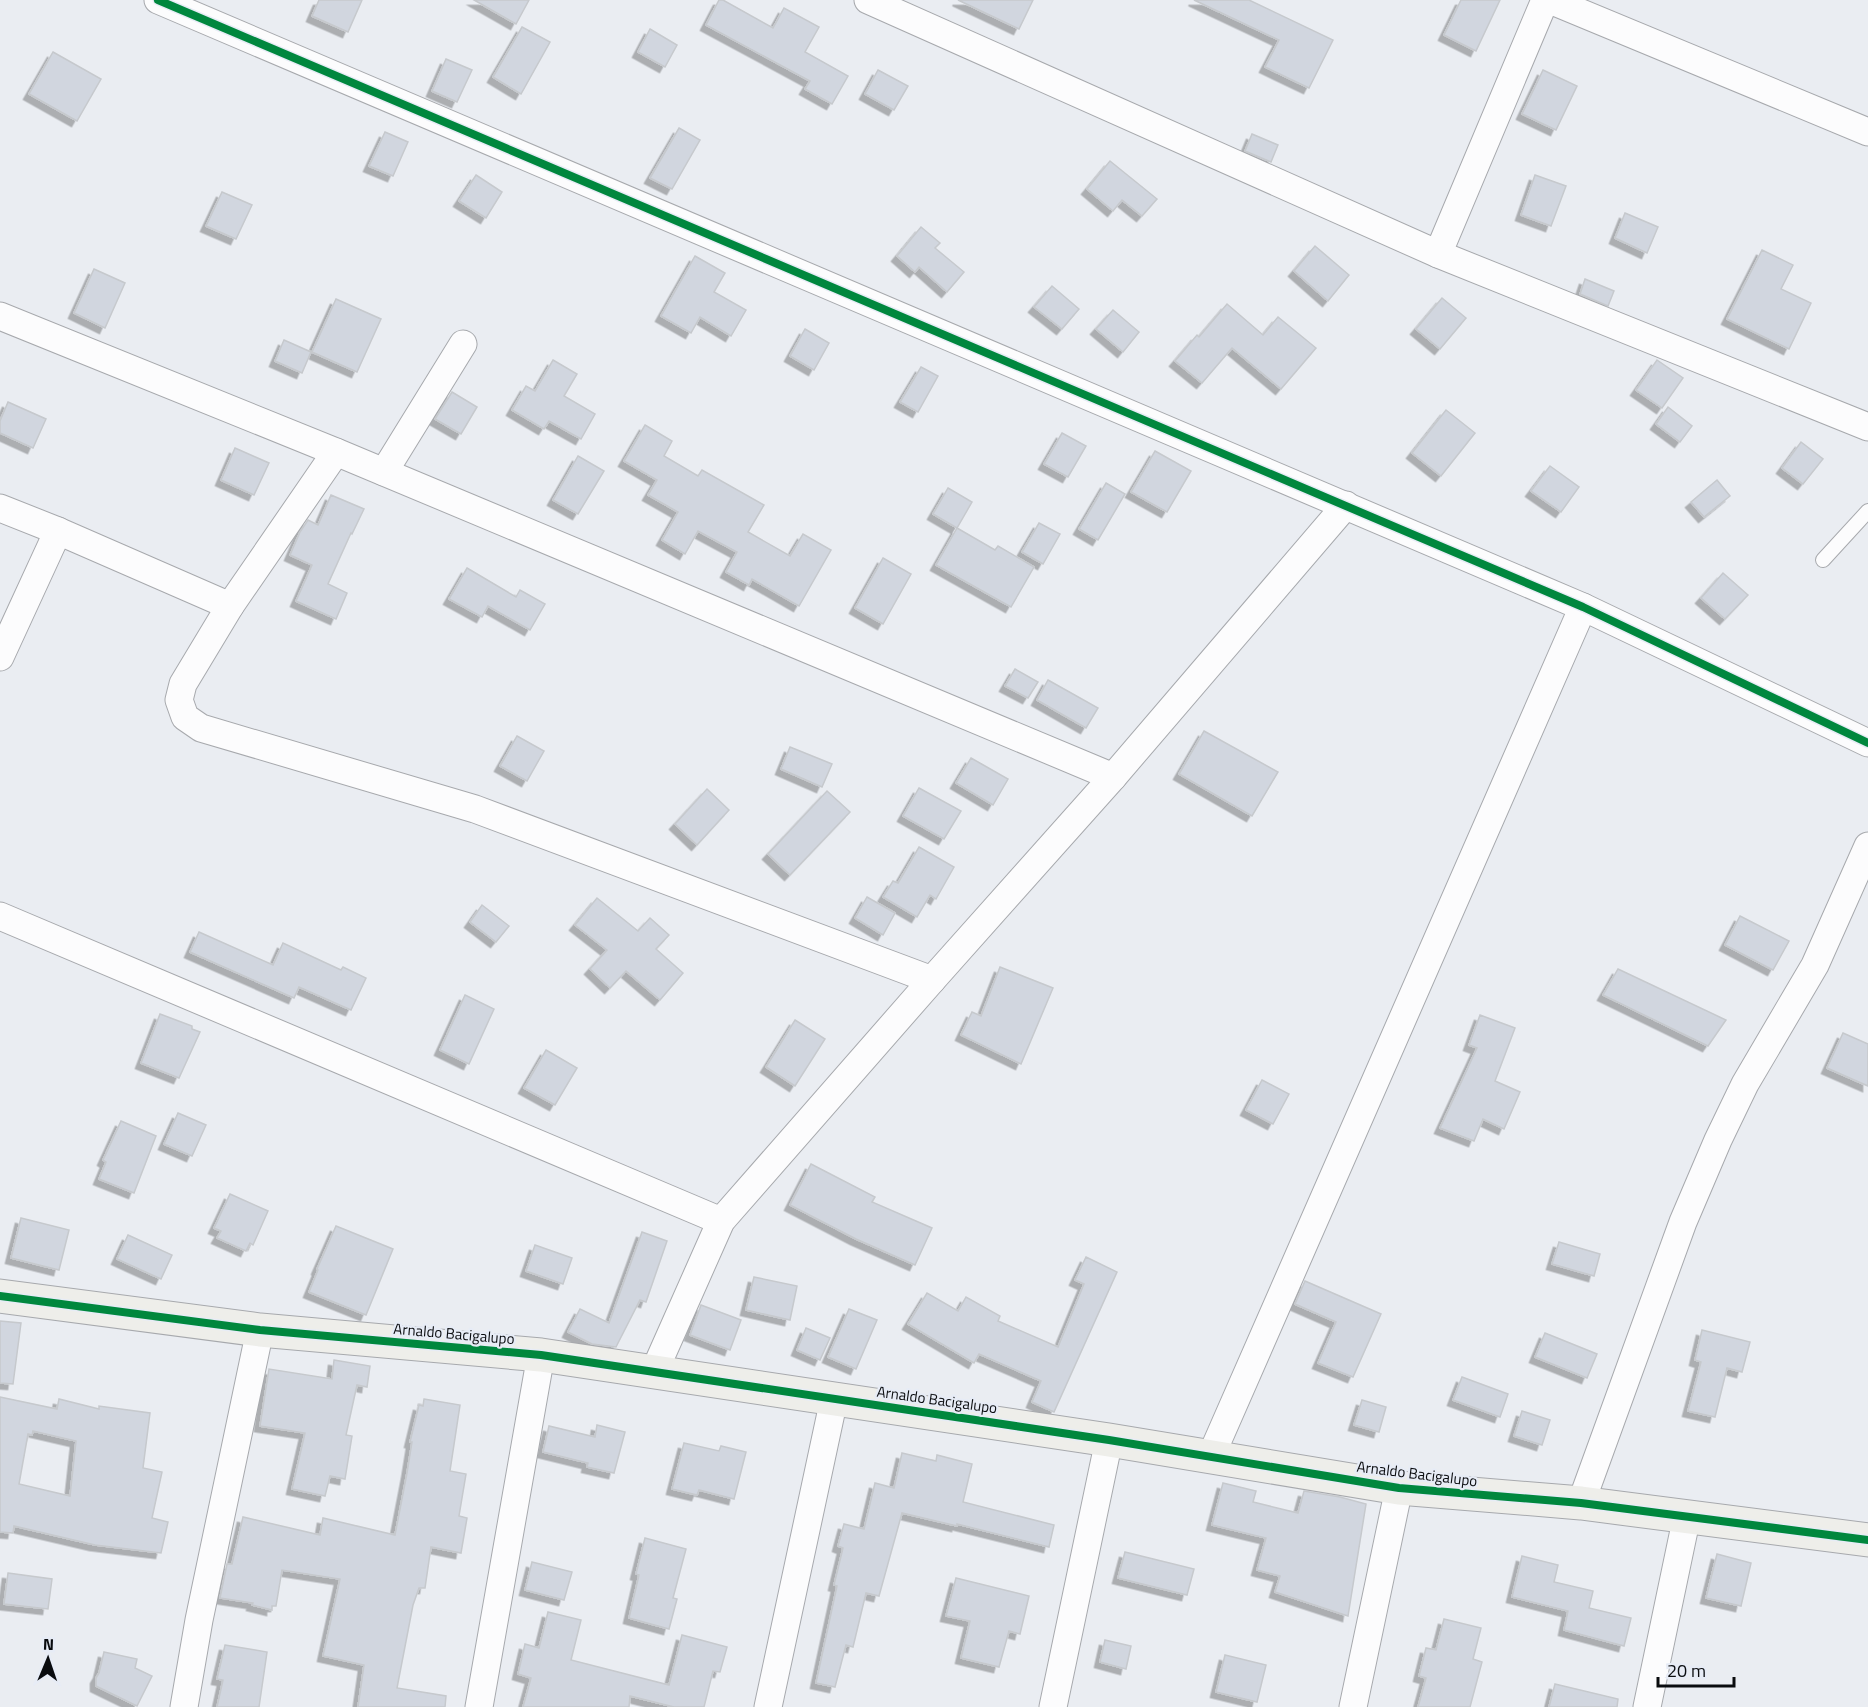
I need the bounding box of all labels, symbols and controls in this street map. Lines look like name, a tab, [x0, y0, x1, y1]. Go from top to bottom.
street label: Arnaldo Bacigalupo	[393, 1317, 516, 1350]
street label: Arnaldo Bacigalupo	[875, 1380, 999, 1419]
street label: Arnaldo Bacigalupo	[1355, 1455, 1479, 1492]
north arrow	[18, 1629, 78, 1689]
text: N	[43, 1632, 54, 1656]
scale bar	[1658, 1650, 1734, 1688]
text: 20 m	[1667, 1657, 1706, 1684]

